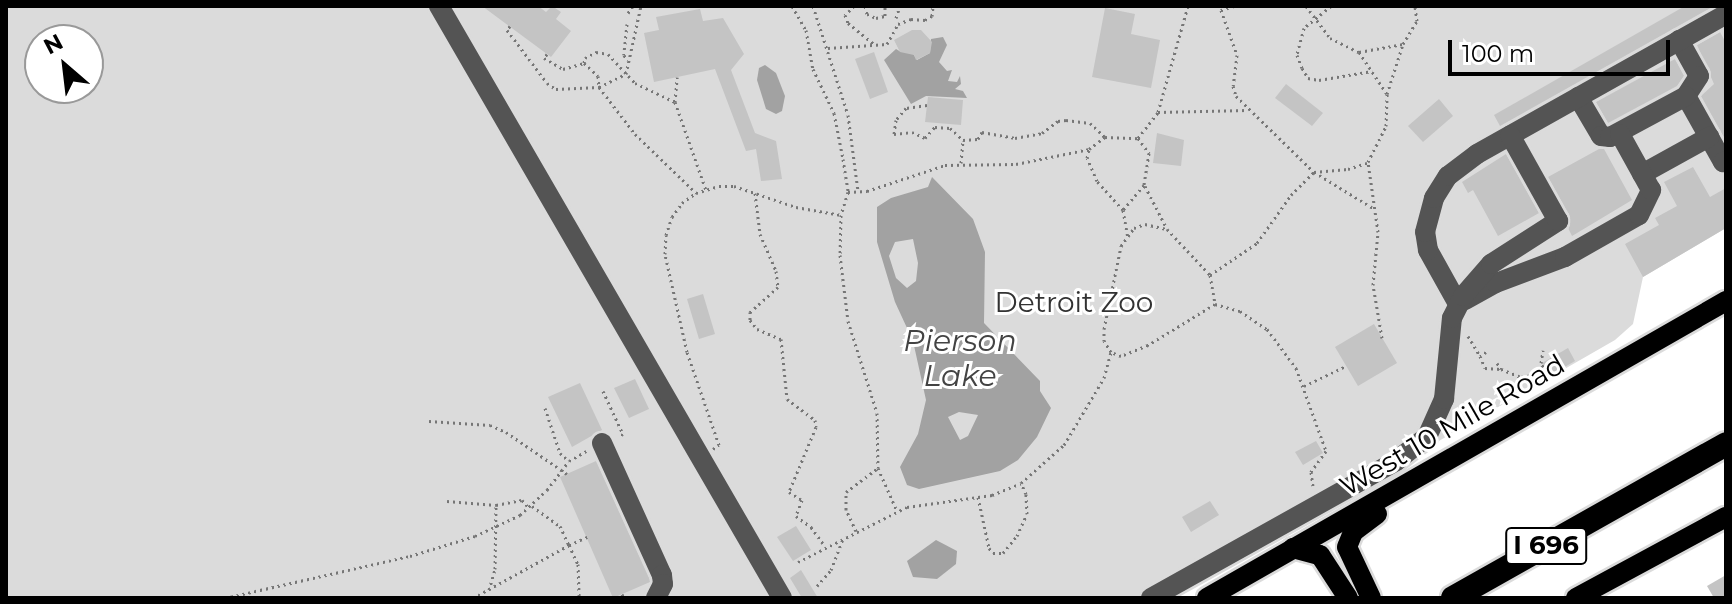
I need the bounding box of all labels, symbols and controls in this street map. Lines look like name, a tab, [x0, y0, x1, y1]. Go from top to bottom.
north arrow	[24, 24, 104, 104]
scale bar	[1452, 24, 1674, 74]
text: N	[39, 28, 68, 60]
text: 100 m	[1462, 39, 1534, 68]
park label: Detroit Zoo	[995, 285, 1153, 319]
water label: Pierson Lake	[903, 323, 1017, 394]
street label: West 10 Mile Road	[1334, 347, 1570, 503]
road number: I 696	[1504, 524, 1588, 568]

